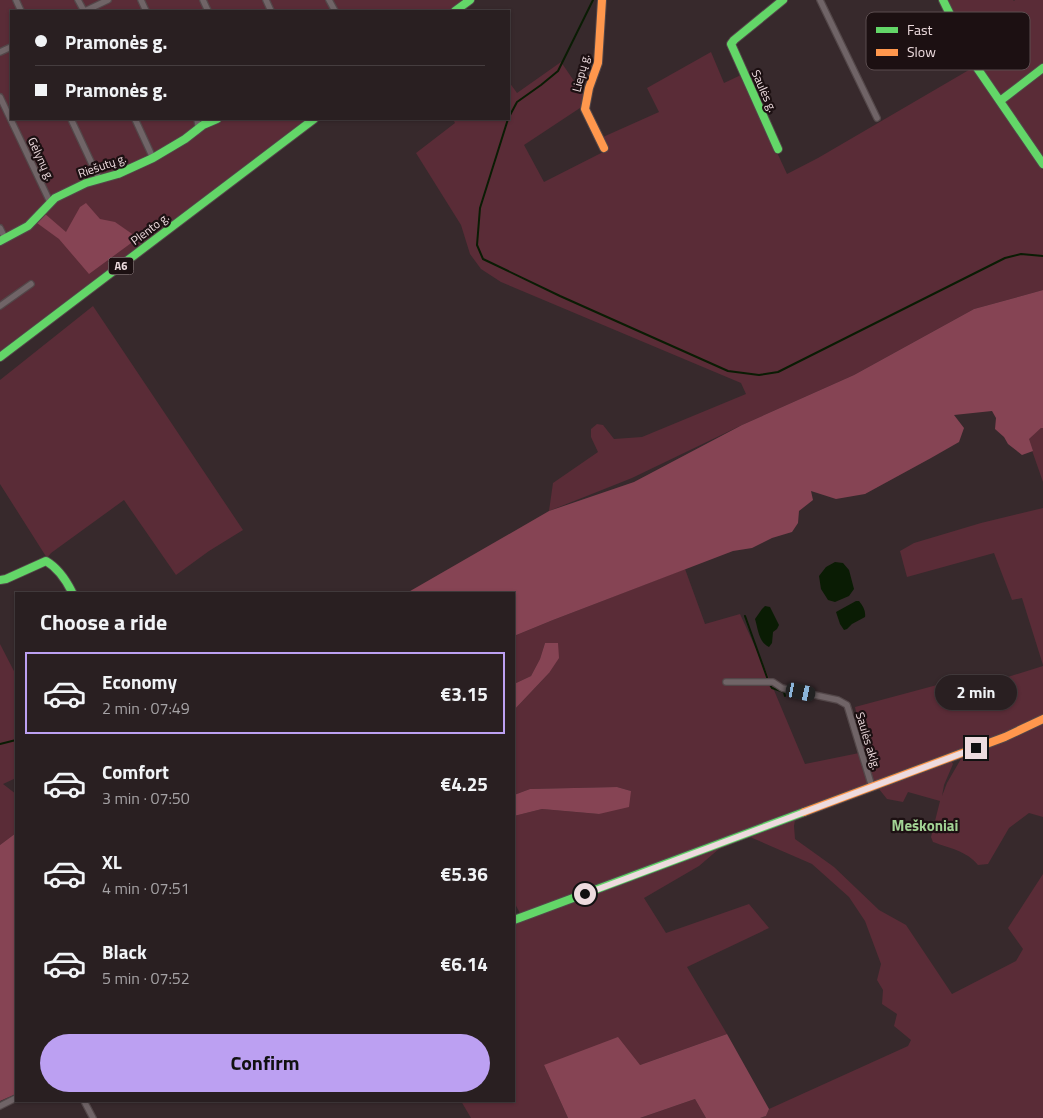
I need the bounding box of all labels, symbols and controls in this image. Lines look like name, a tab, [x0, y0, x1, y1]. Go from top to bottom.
legend	[866, 12, 1030, 70]
text: Fast	[907, 19, 932, 40]
text: Pramonės g.	[65, 27, 167, 56]
text: Slow	[907, 41, 936, 62]
street label: Liepų g.	[567, 52, 594, 94]
street label: Saulės g.	[747, 67, 782, 115]
text: Pramonės g.	[65, 75, 167, 104]
street label: Gėlynų g.	[23, 134, 60, 184]
street label: Riešutų g.	[75, 148, 129, 183]
street label: Plento g.	[126, 208, 173, 250]
road number: A6	[108, 258, 134, 274]
text: Choose a ride	[40, 605, 167, 639]
text: Economy	[102, 667, 177, 696]
icon: car	[42, 671, 87, 716]
callout: 2 min	[935, 676, 1017, 710]
text: €3.15	[441, 679, 488, 708]
text: 2 min	[957, 680, 995, 704]
car	[784, 682, 817, 702]
text: 2 min · 07:49	[102, 696, 190, 720]
street label: Saulės aklg.	[851, 710, 886, 772]
route end	[965, 737, 987, 759]
text: Comfort	[102, 757, 169, 786]
icon: car	[42, 761, 87, 806]
text: €4.25	[441, 769, 488, 798]
text: 3 min · 07:50	[102, 786, 190, 810]
district label: Meškoniai	[892, 814, 958, 837]
text: XL	[102, 847, 122, 876]
icon: car	[42, 851, 87, 896]
text: €5.36	[441, 859, 488, 888]
text: 4 min · 07:51	[102, 876, 190, 900]
route start	[574, 883, 596, 905]
text: Black	[102, 937, 147, 966]
icon: car	[42, 941, 87, 986]
text: €6.14	[441, 949, 488, 978]
text: 5 min · 07:52	[102, 966, 190, 990]
button: Confirm	[40, 1034, 490, 1092]

